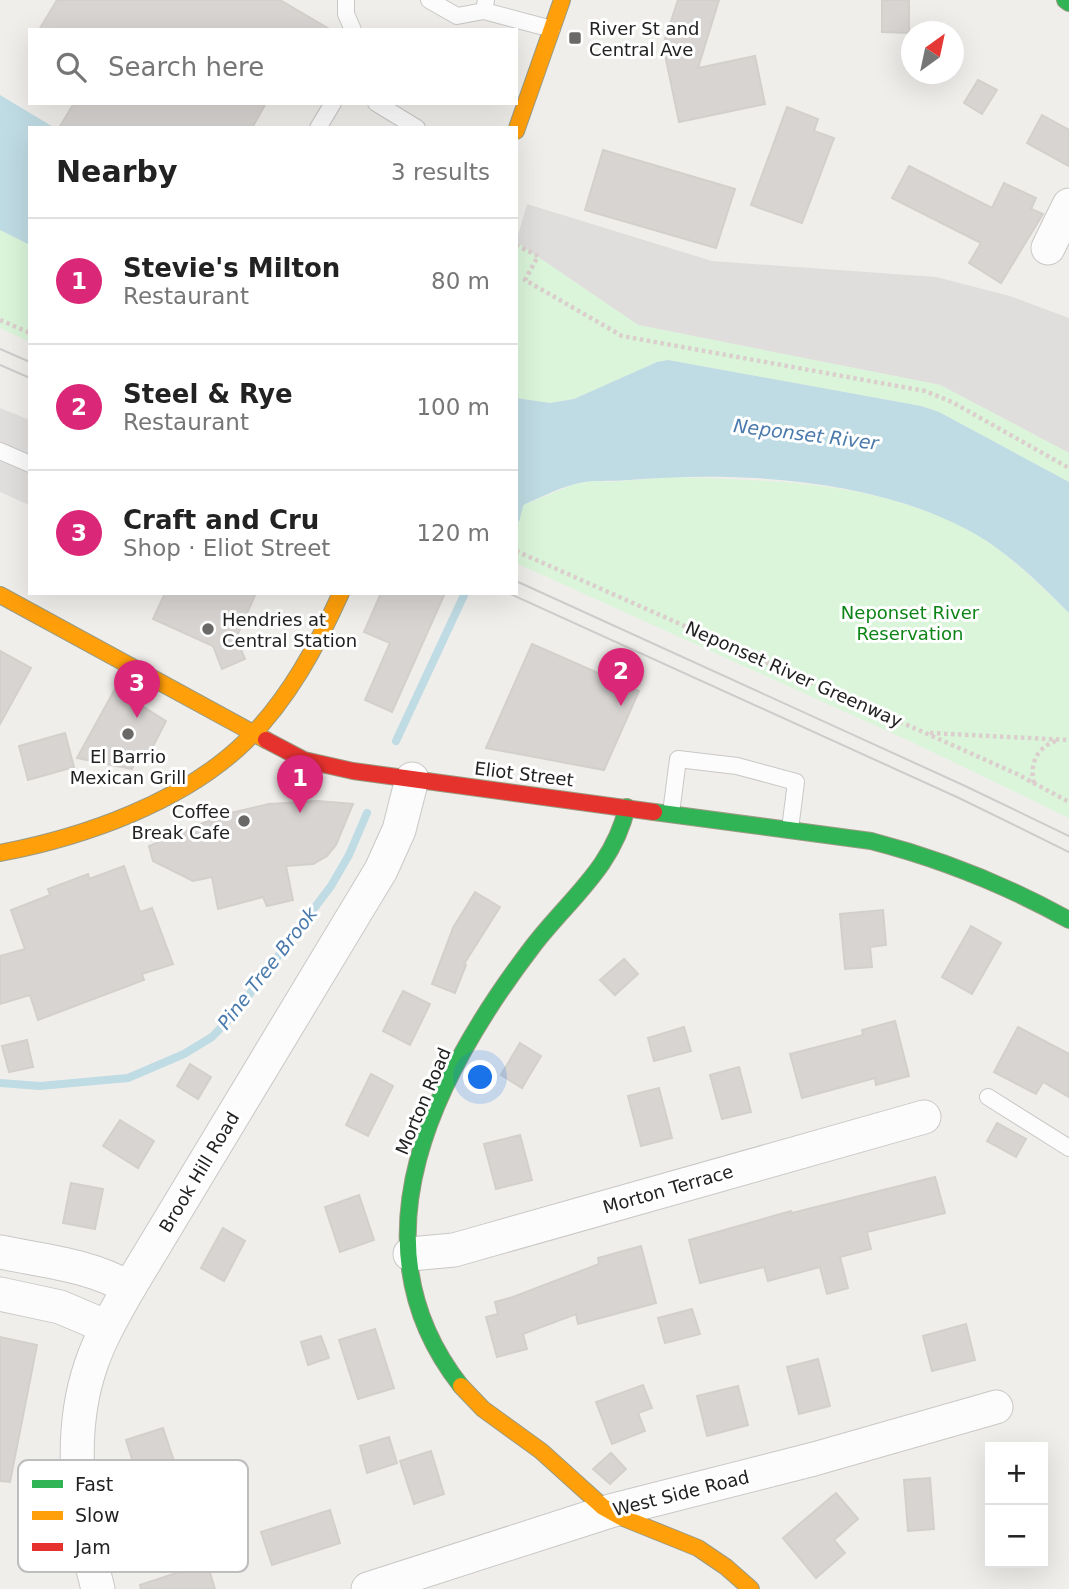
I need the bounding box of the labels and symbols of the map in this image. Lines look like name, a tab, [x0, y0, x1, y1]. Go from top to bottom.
place label: River St and Central Ave	[589, 18, 699, 60]
north arrow	[901, 21, 964, 84]
marker: River St and Central Ave	[567, 30, 583, 46]
water label: Neponset River	[732, 414, 881, 454]
park label: Neponset River Reservation	[841, 602, 980, 644]
place label: Hendries at Central Station	[222, 609, 357, 651]
street label: Neponset River Greenway	[682, 617, 906, 732]
marker: Hendries at Central Station	[200, 621, 216, 637]
pin: 2	[598, 648, 644, 706]
pin: 3	[114, 660, 160, 718]
marker: El Barrio Mexican Grill	[120, 726, 136, 742]
place label: El Barrio Mexican Grill	[70, 746, 186, 788]
pin: 1	[277, 755, 323, 813]
street label: Eliot Street	[473, 757, 575, 791]
place label: Coffee Break Cafe	[131, 801, 230, 843]
marker: Coffee Break Cafe	[236, 813, 252, 829]
water label: Pine Tree Brook	[212, 902, 322, 1033]
street label: Morton Road	[391, 1044, 455, 1158]
your location	[463, 1060, 497, 1094]
street label: Brook Hill Road	[155, 1108, 243, 1236]
street label: Morton Terrace	[600, 1160, 736, 1218]
legend	[18, 1460, 248, 1572]
street label: West Side Road	[611, 1466, 751, 1520]
text: Fast	[75, 1473, 113, 1495]
text: Slow	[75, 1504, 120, 1526]
text: Jam	[74, 1536, 111, 1558]

